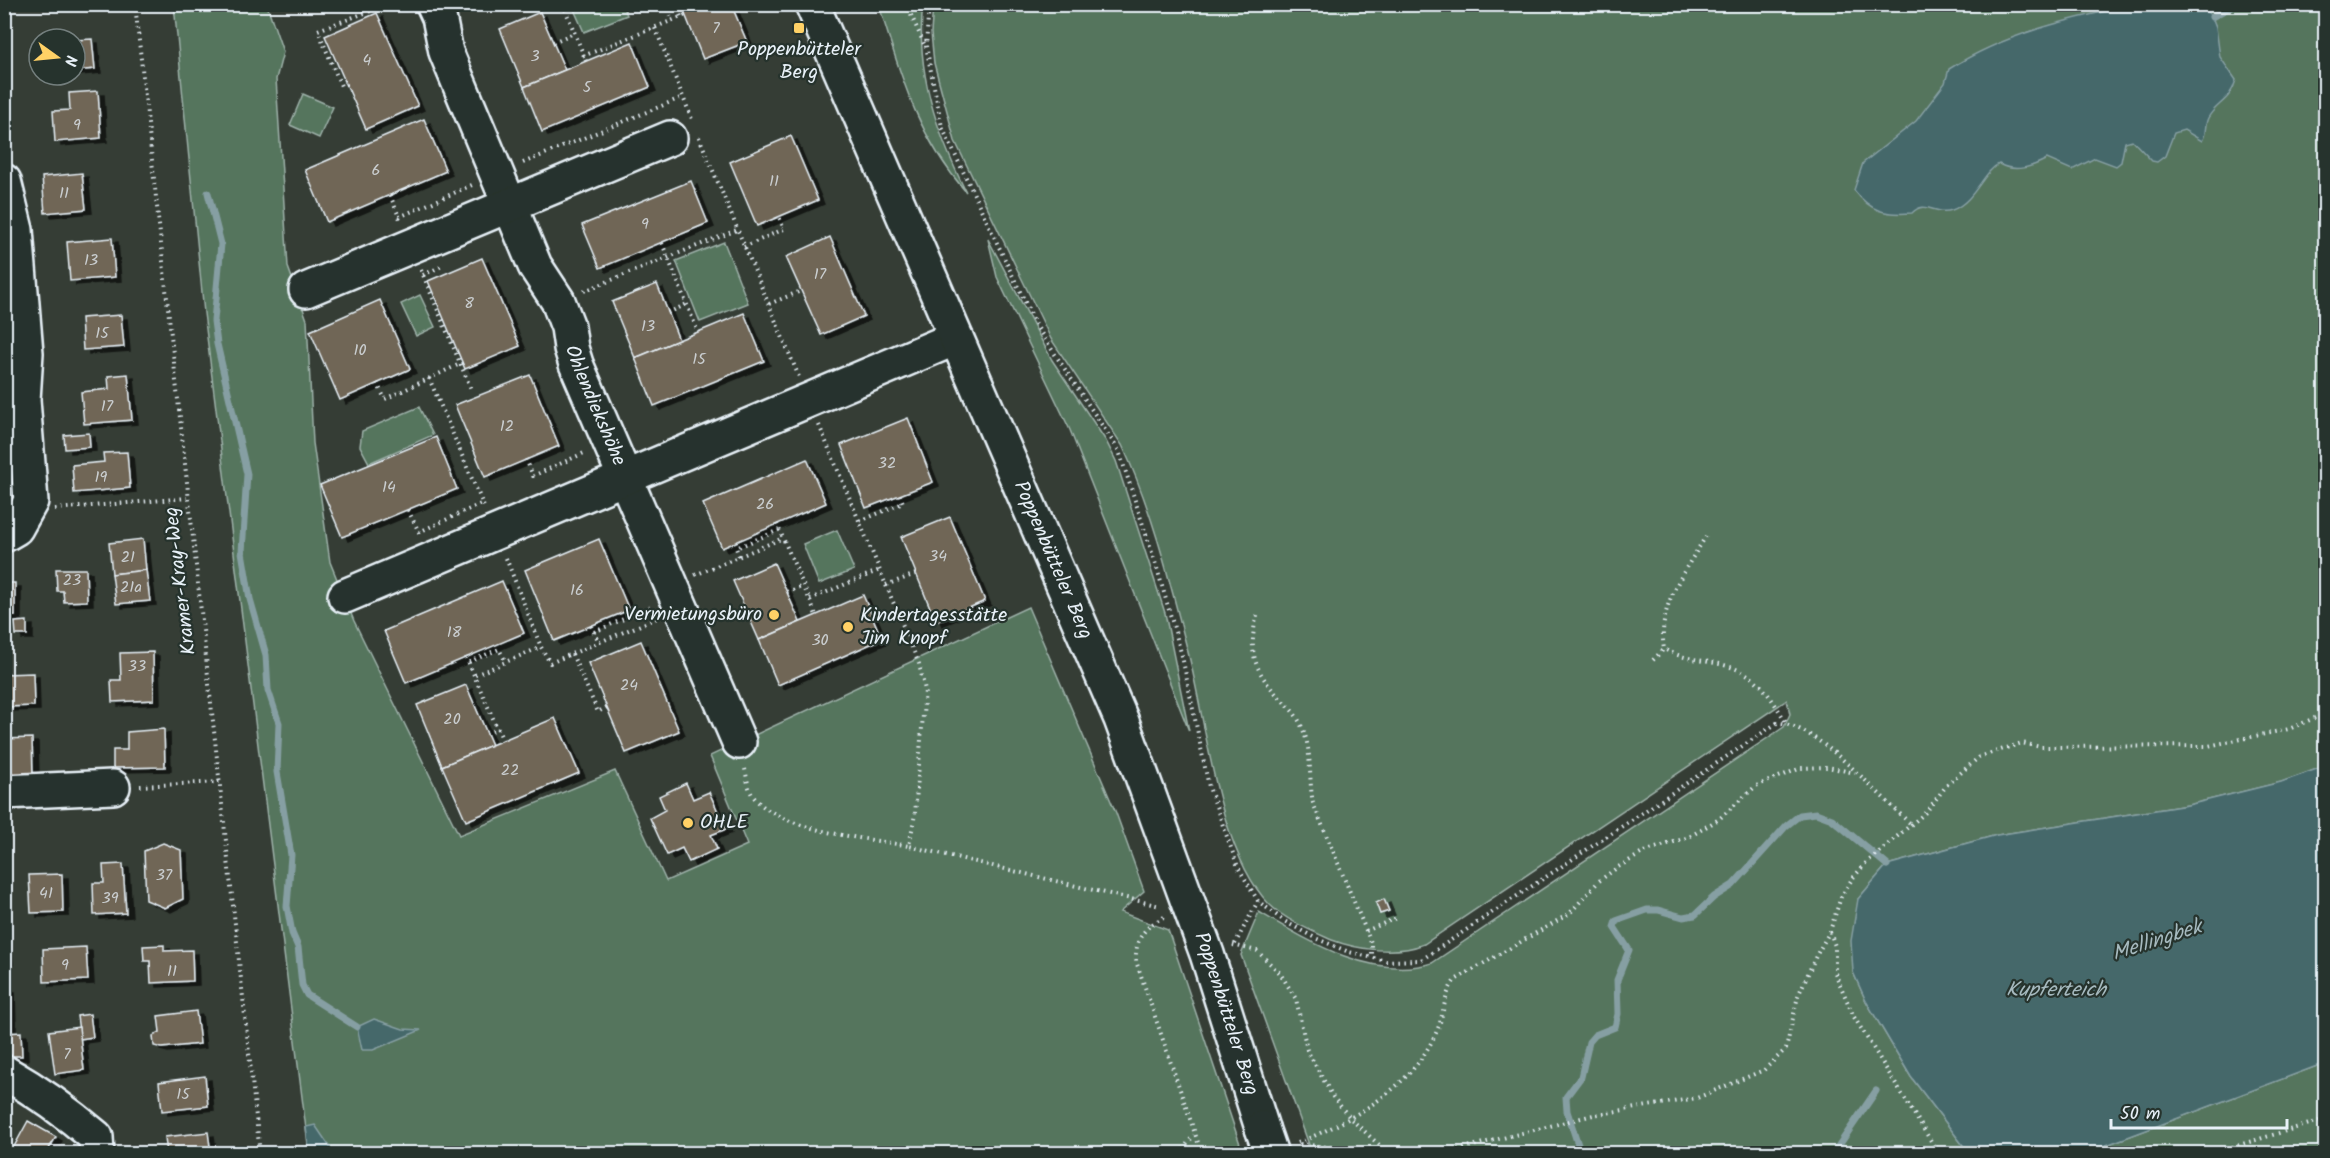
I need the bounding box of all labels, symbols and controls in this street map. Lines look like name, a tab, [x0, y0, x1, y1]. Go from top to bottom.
house number: 7	[712, 16, 720, 41]
marker: Poppenbütteler Berg	[792, 21, 806, 35]
north arrow	[27, 27, 87, 87]
place label: Poppenbütteler Berg	[737, 34, 862, 89]
house number: 3	[530, 44, 540, 69]
house number: 4	[363, 48, 372, 73]
text: N	[57, 52, 83, 69]
house number: 5	[583, 75, 593, 100]
house number: 9	[73, 113, 81, 138]
house number: 6	[372, 158, 380, 183]
house number: 11	[769, 169, 779, 194]
house number: 11	[59, 181, 69, 206]
house number: 9	[641, 212, 649, 237]
house number: 13	[84, 248, 98, 273]
house number: 17	[814, 262, 827, 287]
house number: 8	[464, 291, 474, 316]
house number: 13	[641, 314, 655, 339]
house number: 15	[95, 321, 110, 346]
house number: 10	[353, 338, 367, 363]
street label: Ohlendiekshöhe	[555, 341, 634, 471]
house number: 15	[692, 347, 707, 372]
house number: 17	[101, 394, 114, 419]
house number: 12	[500, 414, 514, 439]
house number: 32	[878, 451, 896, 476]
house number: 19	[95, 465, 108, 490]
house number: 14	[382, 475, 396, 500]
street label: Poppenbütteler Berg	[1004, 476, 1101, 645]
house number: 26	[756, 492, 774, 517]
street label: Kramer-Kray-Weg	[156, 505, 206, 657]
house number: 34	[929, 544, 947, 569]
house number: 21	[121, 545, 135, 570]
house number: 23	[63, 568, 81, 593]
house number: 21a	[120, 575, 142, 600]
house number: 16	[570, 578, 584, 603]
place label: Vermietungsbüro	[624, 599, 762, 631]
place label: Kindertagesstätte Jim Knopf	[860, 600, 1007, 655]
marker: Vermietungsbüro	[767, 608, 781, 622]
house number: 18	[447, 620, 462, 645]
marker: Kindertagesstätte Jim Knopf	[841, 620, 855, 634]
house number: 30	[811, 628, 829, 653]
house number: 33	[128, 654, 146, 679]
house number: 24	[620, 673, 638, 698]
house number: 20	[443, 707, 461, 732]
house number: 22	[501, 758, 519, 783]
place label: OHLE	[700, 807, 750, 839]
marker: OHLE	[681, 816, 695, 830]
house number: 37	[156, 863, 173, 888]
house number: 41	[39, 881, 53, 906]
house number: 39	[102, 886, 119, 911]
water label: Mellingbek	[2108, 910, 2209, 971]
street label: Poppenbütteler Berg	[1184, 928, 1267, 1100]
house number: 9	[61, 953, 69, 978]
house number: 11	[167, 959, 177, 984]
water label: Kupferteich	[2006, 974, 2108, 1007]
house number: 7	[63, 1042, 71, 1067]
house number: 15	[176, 1082, 191, 1107]
scale bar	[2111, 1092, 2286, 1130]
text: 50 m	[2120, 1100, 2160, 1129]

